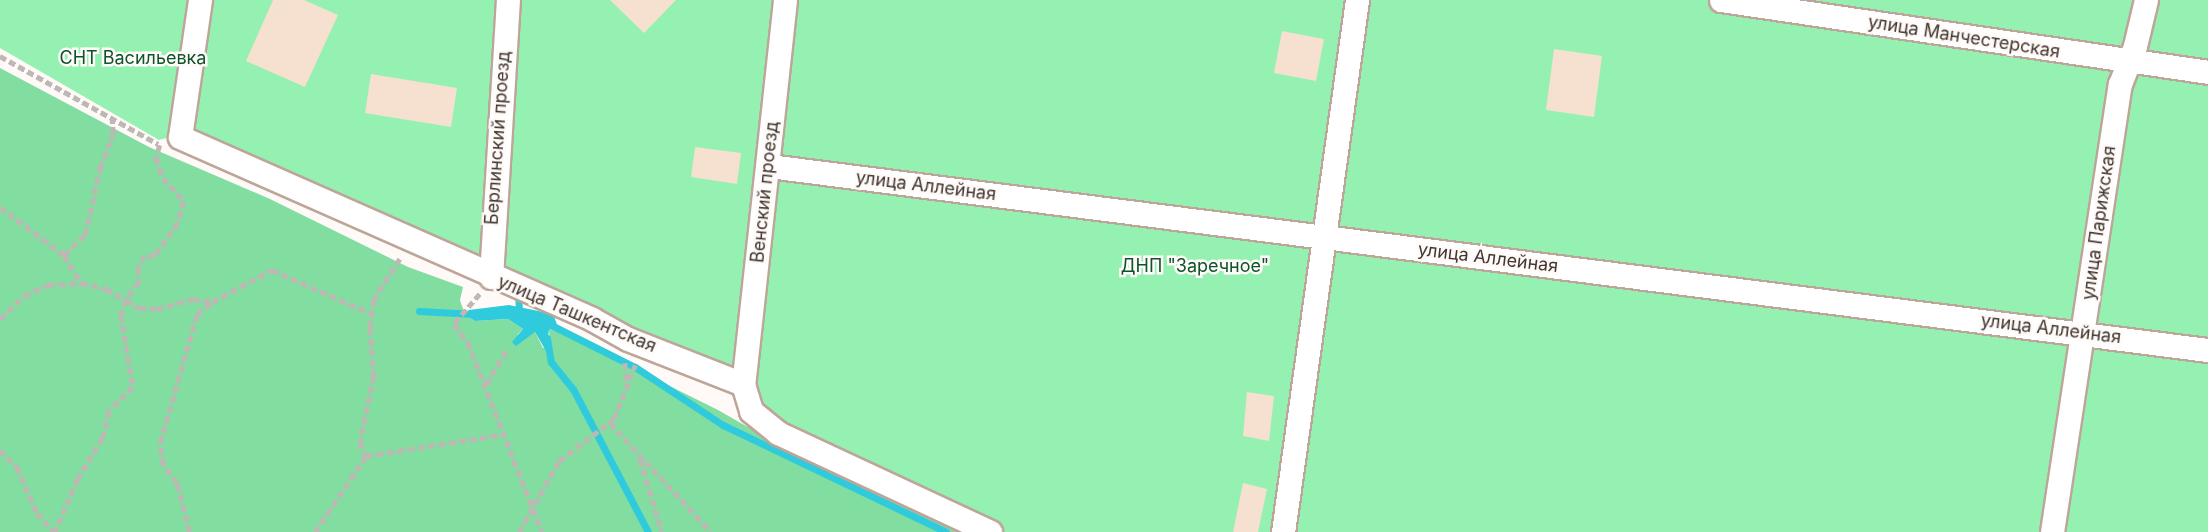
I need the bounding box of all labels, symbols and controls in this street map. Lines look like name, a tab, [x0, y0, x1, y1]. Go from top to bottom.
street label: улица Манчестерская	[1866, 11, 2062, 63]
park label: СНТ Васильевка	[60, 47, 206, 69]
street label: Берлинский проезд	[481, 50, 515, 226]
street label: Венский проезд	[747, 120, 783, 264]
street label: улица Парижская	[2077, 144, 2121, 302]
street label: улица Аллейная	[855, 167, 997, 205]
street label: улица Аллейная	[1417, 239, 1559, 277]
park label: ДНП "Заречное"	[1121, 255, 1269, 277]
street label: улица Ташкентская	[494, 271, 660, 357]
street label: улица Аллейная	[1980, 310, 2122, 348]

